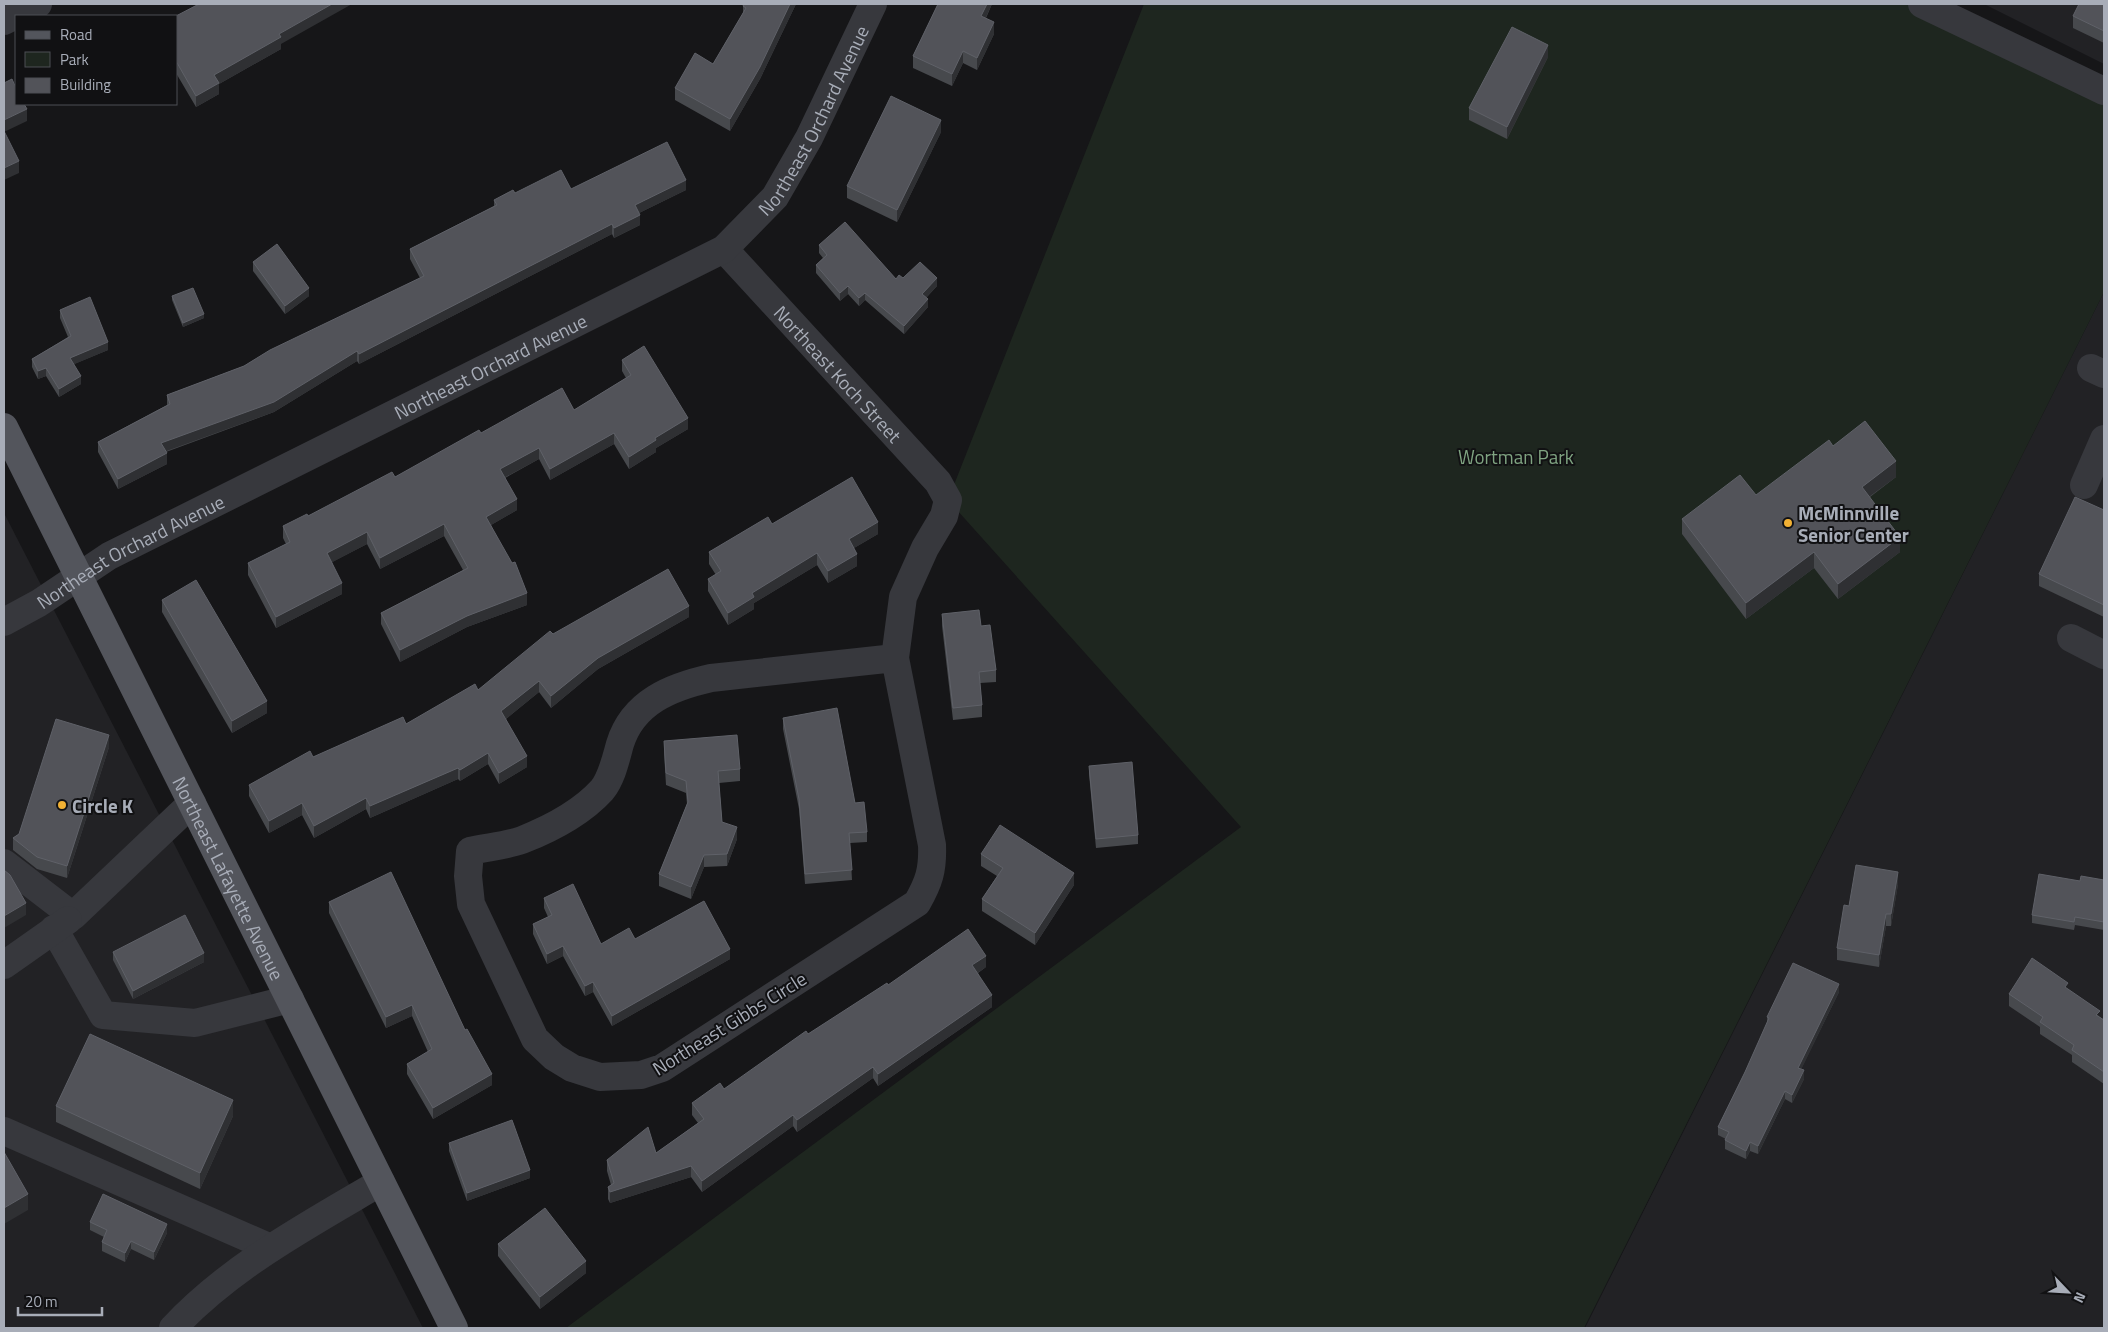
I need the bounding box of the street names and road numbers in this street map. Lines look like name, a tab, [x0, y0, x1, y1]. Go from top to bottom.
street label: Northeast Orchard Avenue	[750, 20, 875, 222]
street label: Northeast Koch Street	[768, 298, 909, 449]
street label: Northeast Orchard Avenue	[389, 305, 591, 426]
street label: Northeast Orchard Avenue	[30, 486, 229, 616]
street label: Northeast Lafayette Avenue	[166, 771, 292, 985]
street label: Northeast Gibbs Circle	[646, 964, 812, 1082]

